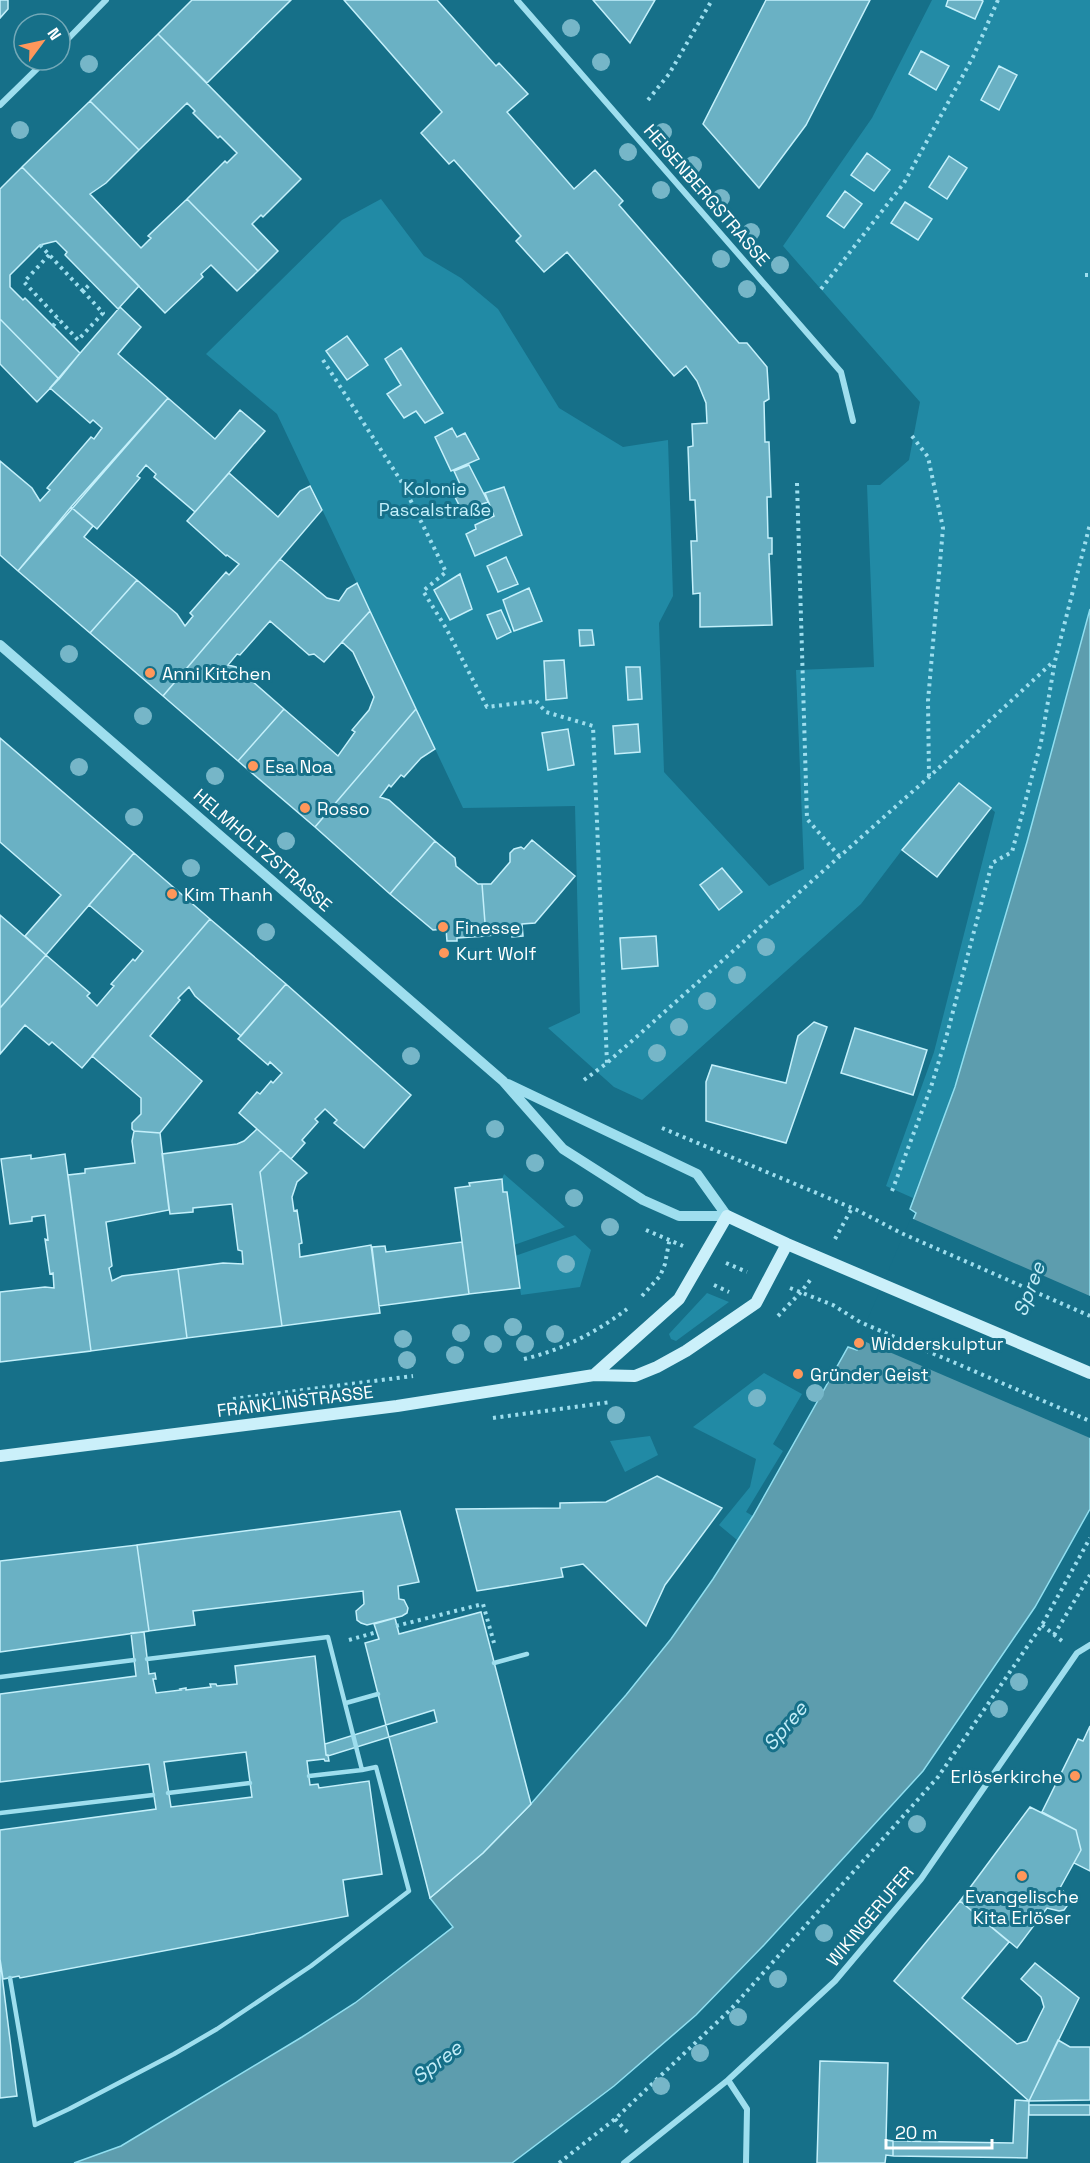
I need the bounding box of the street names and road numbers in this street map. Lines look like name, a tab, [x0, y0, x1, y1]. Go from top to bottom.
street label: HEISENBERGSTRASSE	[639, 119, 775, 271]
street label: HELMHOLTZSTRASSE	[189, 784, 337, 916]
street label: FRANKLINSTRASSE	[215, 1380, 375, 1422]
street label: WIKINGERUFER	[821, 1861, 919, 1971]

